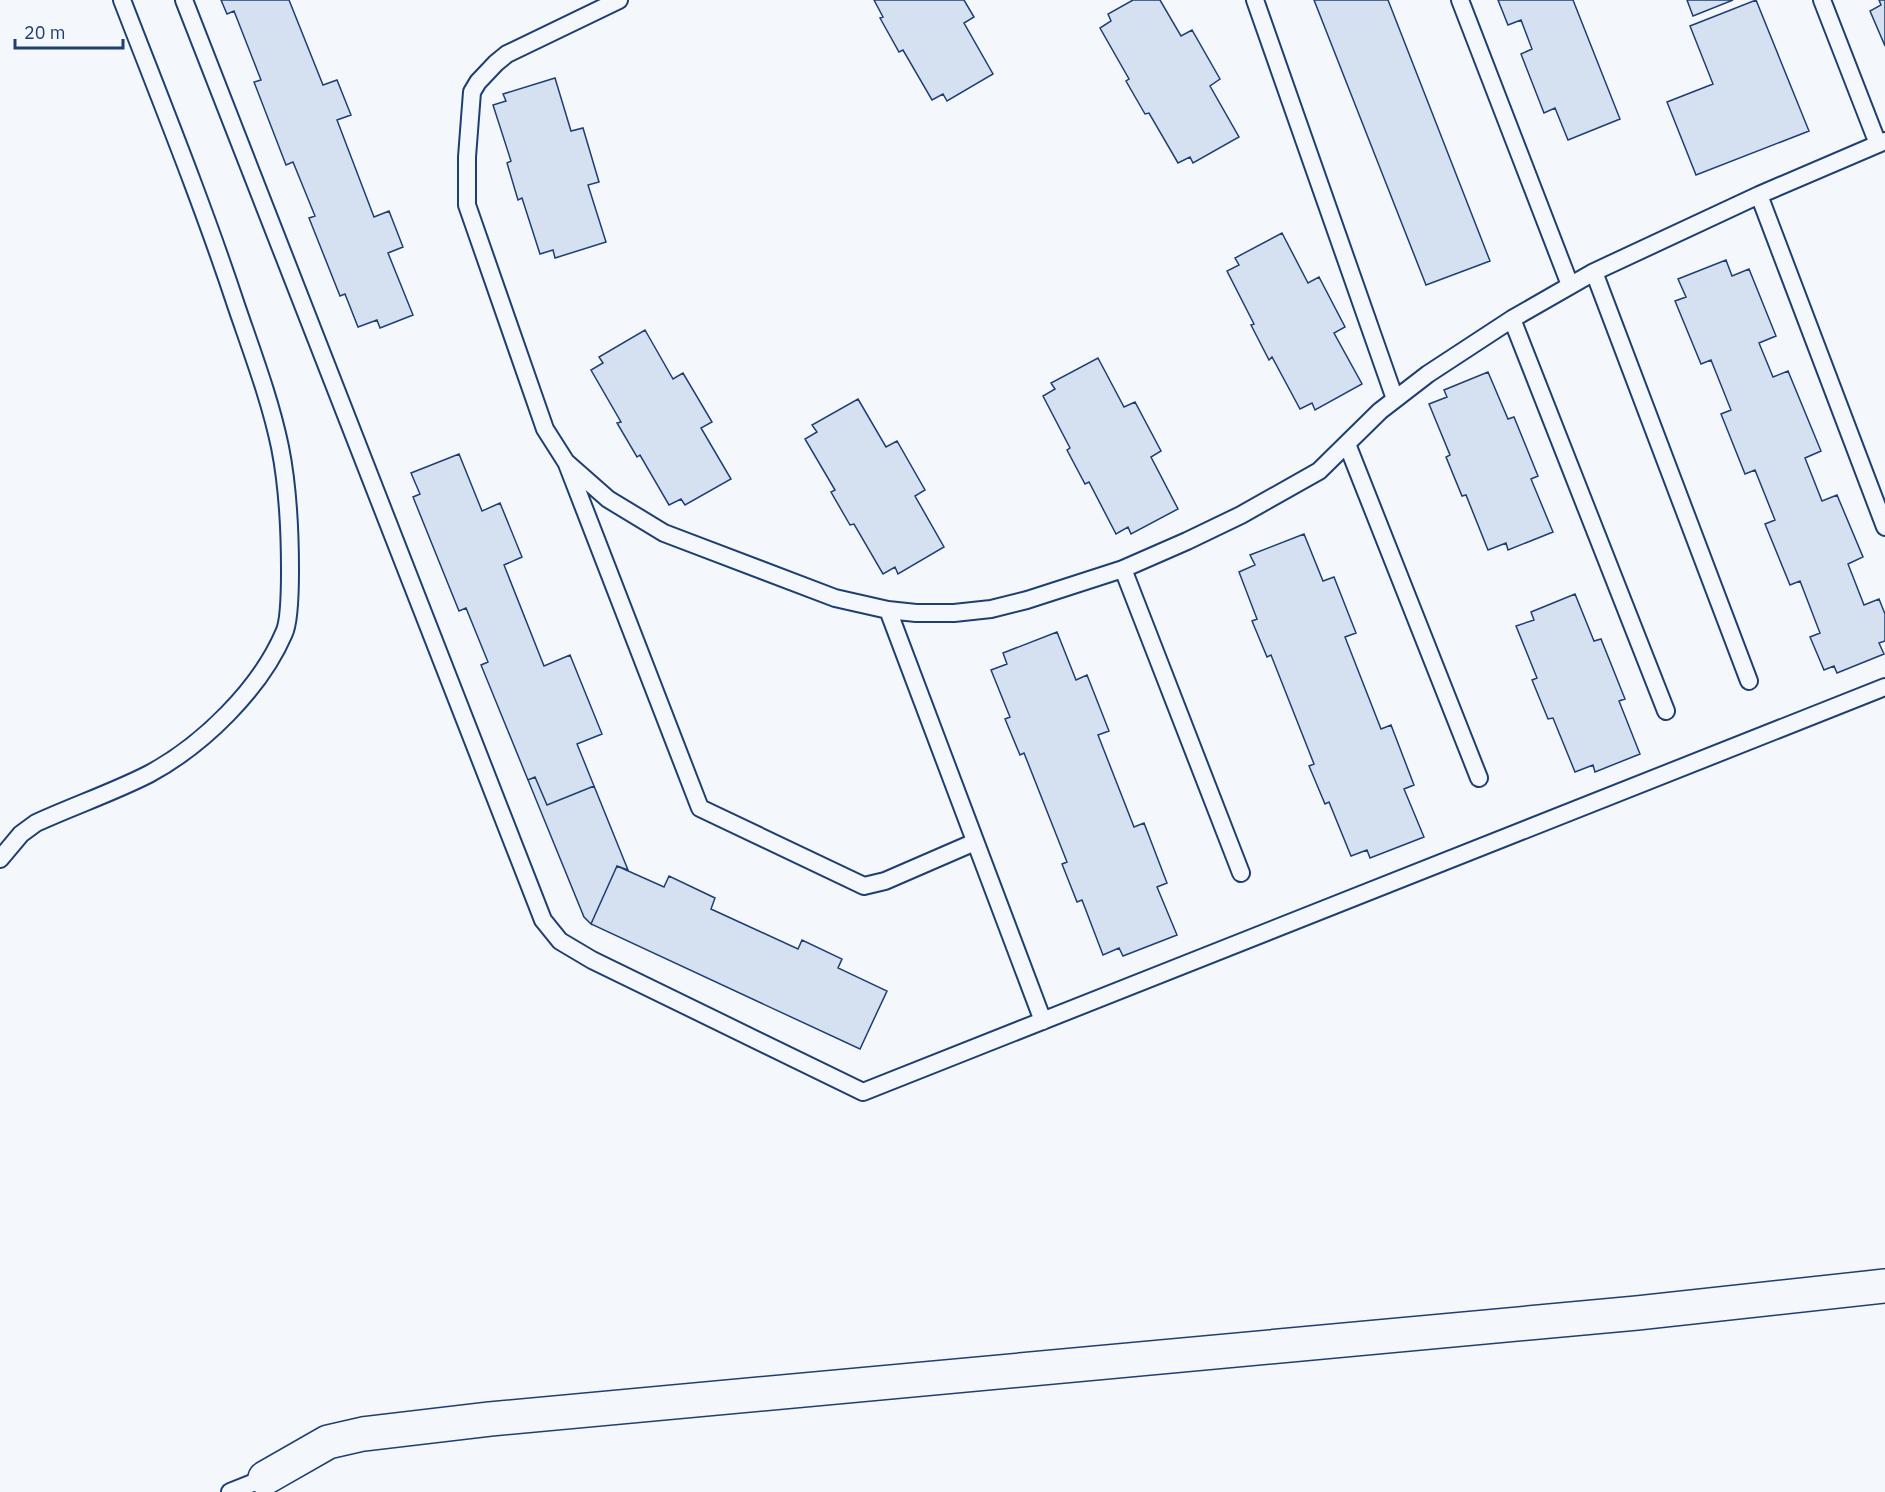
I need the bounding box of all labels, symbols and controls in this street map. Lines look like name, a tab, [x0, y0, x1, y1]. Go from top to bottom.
scale bar	[15, 12, 123, 50]
text: 20 m	[24, 21, 66, 44]

